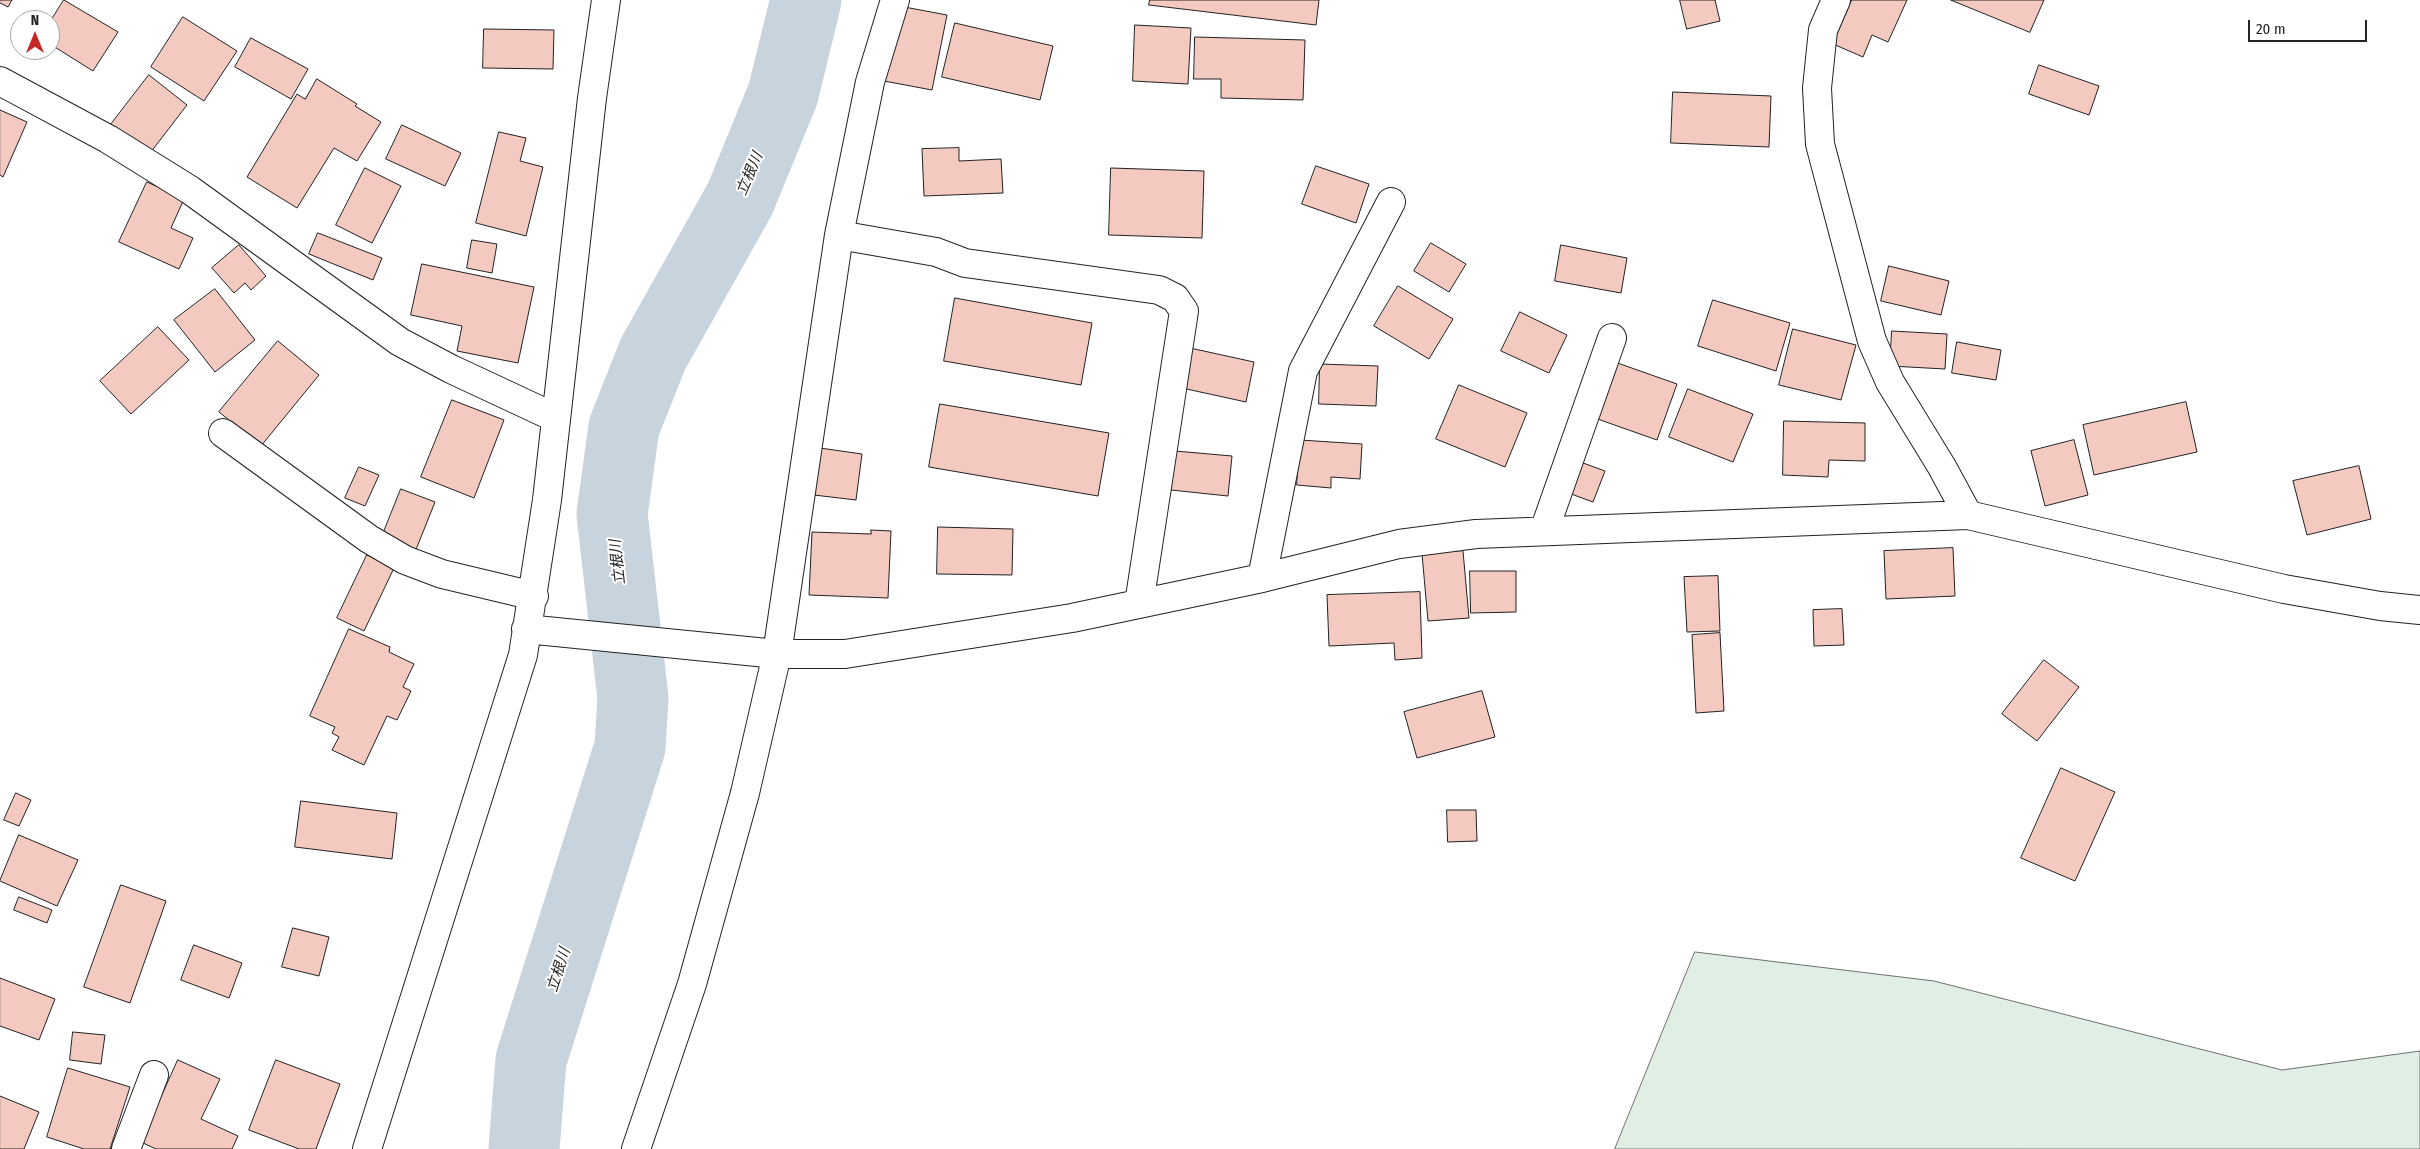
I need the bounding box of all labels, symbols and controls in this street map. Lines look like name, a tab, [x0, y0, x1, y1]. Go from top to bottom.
north arrow	[10, 10, 60, 60]
scale bar	[2250, 10, 2369, 42]
text: N	[31, 12, 39, 29]
text: 20 m	[2256, 20, 2286, 38]
water label: 立根川	[733, 150, 767, 198]
water label: 立根川	[607, 539, 629, 585]
water label: 立根川	[543, 946, 575, 994]

